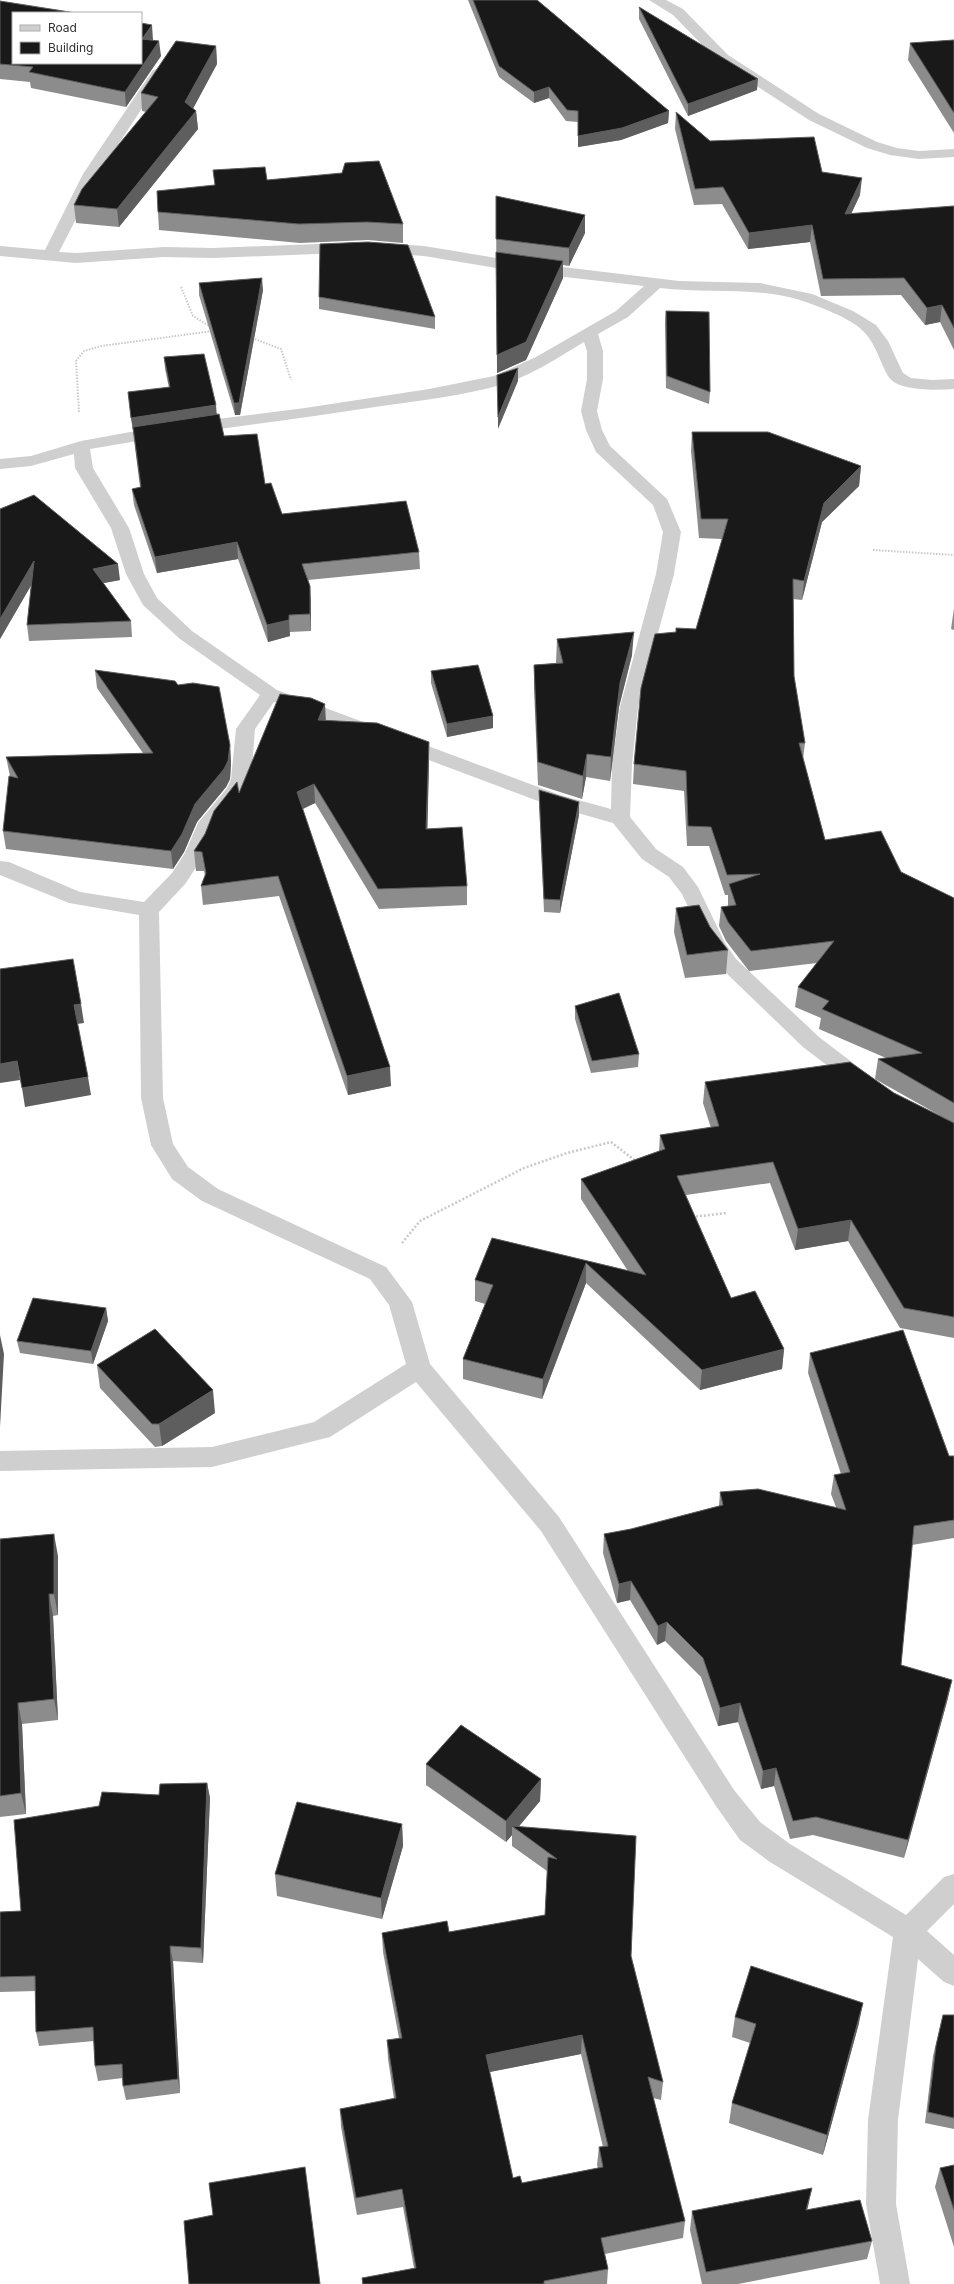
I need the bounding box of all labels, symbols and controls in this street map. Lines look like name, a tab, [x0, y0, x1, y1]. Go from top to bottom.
legend	[12, 12, 142, 64]
text: Road	[48, 20, 77, 35]
text: Building	[48, 40, 93, 55]

